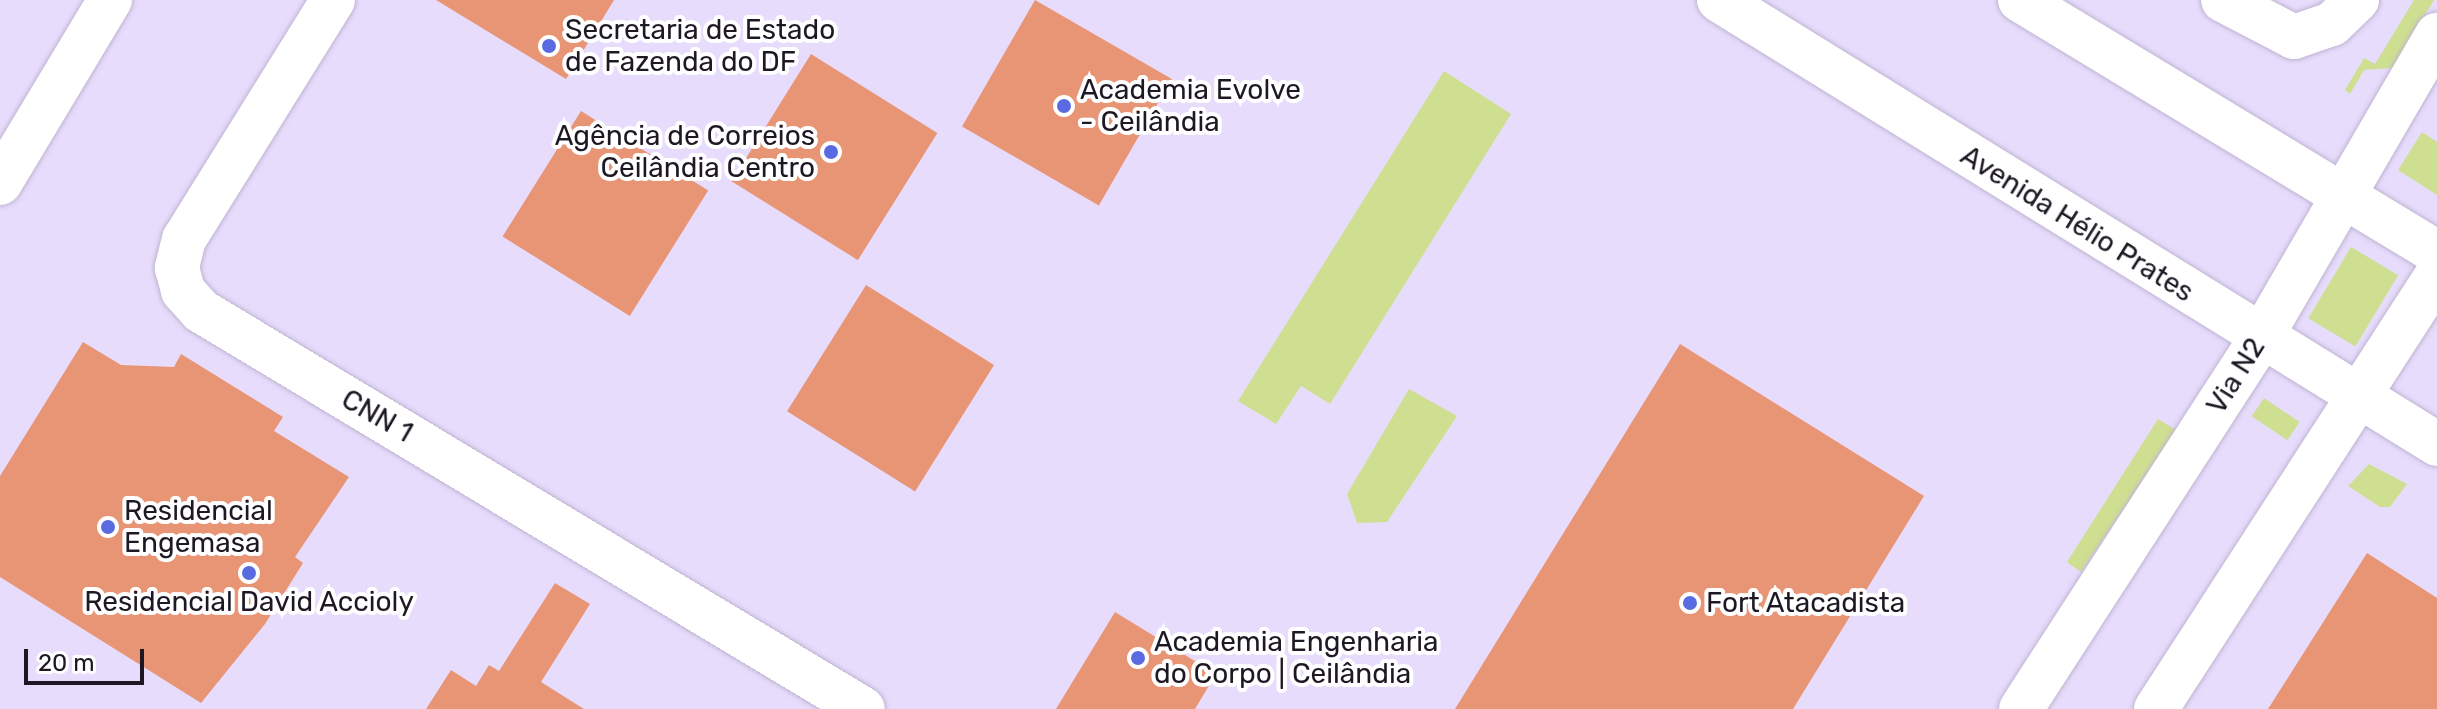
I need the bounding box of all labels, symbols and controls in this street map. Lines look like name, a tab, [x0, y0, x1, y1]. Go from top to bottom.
place label: Secretaria de Estado de Fazenda do DF	[565, 13, 835, 79]
marker: Secretaria de Estado de Fazenda do DF	[540, 37, 558, 55]
place label: Academia Evolve - Ceilândia	[1080, 73, 1301, 139]
marker: Academia Evolve - Ceilândia	[1055, 97, 1073, 115]
place label: Agência de Correios Ceilândia Centro	[555, 119, 815, 185]
street label: Avenida Hélio Prates	[1954, 139, 2200, 309]
marker: Agência de Correios Ceilândia Centro	[822, 143, 840, 161]
street label: Via N2	[2200, 332, 2272, 420]
street label: CNN 1	[336, 382, 418, 450]
place label: Residencial Engemasa	[124, 494, 273, 560]
marker: Residencial Engemasa	[99, 518, 117, 536]
marker: Residencial David Accioly	[240, 564, 258, 582]
place label: Residencial David Accioly	[84, 585, 414, 619]
place label: Fort Atacadista	[1706, 586, 1906, 620]
marker: Fort Atacadista	[1681, 594, 1699, 612]
place label: Academia Engenharia do Corpo | Ceilândia	[1154, 625, 1439, 691]
scale bar	[28, 633, 148, 683]
text: 20 m	[38, 649, 95, 677]
marker: Academia Engenharia do Corpo | Ceilândia	[1129, 649, 1147, 667]

